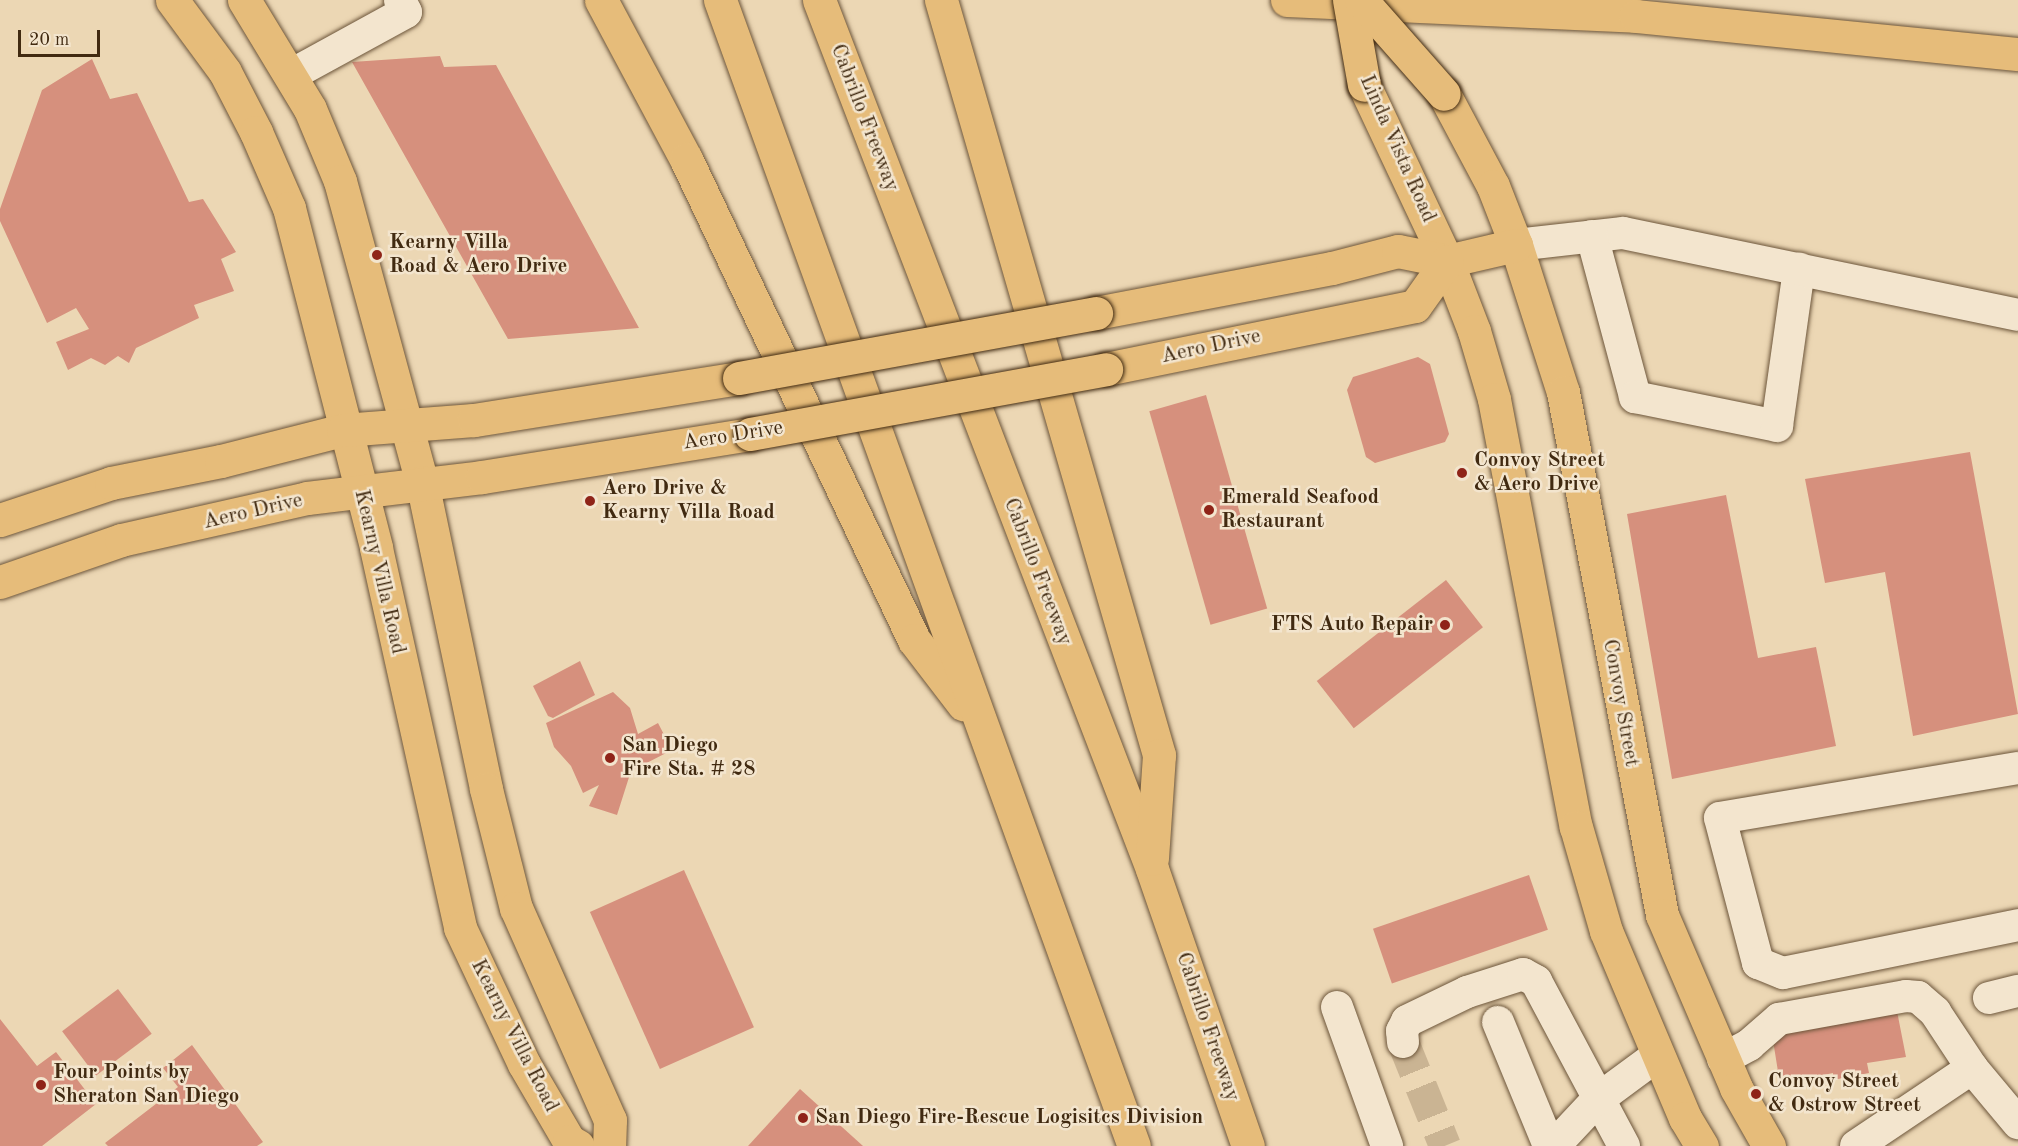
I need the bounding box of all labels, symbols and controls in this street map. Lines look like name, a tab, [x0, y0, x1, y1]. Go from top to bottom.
scale bar	[21, 18, 104, 56]
text: 20 m	[29, 31, 69, 49]
street label: Cabrillo Freeway	[824, 41, 904, 195]
street label: Linda Vista Road	[1353, 71, 1441, 227]
place label: Kearny Villa Road & Aero Drive	[389, 230, 567, 280]
marker: Kearny Villa Road & Aero Drive	[370, 248, 384, 262]
street label: Aero Drive	[1159, 324, 1263, 370]
street label: Aero Drive	[681, 416, 785, 456]
place label: Convoy Street & Aero Drive	[1474, 448, 1605, 498]
marker: Convoy Street & Aero Drive	[1455, 466, 1469, 480]
place label: Aero Drive & Kearny Villa Road	[602, 476, 775, 526]
place label: Emerald Seafood Restaurant	[1221, 485, 1379, 535]
street label: Kearny Villa Road	[348, 487, 410, 657]
street label: Aero Drive	[201, 488, 305, 536]
marker: Aero Drive & Kearny Villa Road	[583, 494, 597, 508]
street label: Cabrillo Freeway	[997, 495, 1077, 649]
marker: Emerald Seafood Restaurant	[1202, 503, 1216, 517]
place label: FTS Auto Repair	[1271, 612, 1433, 638]
marker: FTS Auto Repair	[1438, 618, 1452, 632]
street label: Convoy Street	[1596, 637, 1644, 769]
place label: San Diego Fire Sta. # 28	[622, 733, 755, 783]
marker: San Diego Fire Sta. # 28	[603, 751, 617, 765]
street label: Cabrillo Freeway	[1170, 949, 1244, 1105]
street label: Kearny Villa Road	[465, 955, 563, 1117]
place label: Four Points by Sheraton San Diego	[53, 1060, 239, 1110]
place label: Convoy Street & Ostrow Street	[1768, 1069, 1921, 1119]
marker: Four Points by Sheraton San Diego	[34, 1078, 48, 1092]
marker: Convoy Street & Ostrow Street	[1749, 1087, 1763, 1101]
place label: San Diego Fire-Rescue Logisitcs Division	[815, 1105, 1203, 1131]
marker: San Diego Fire-Rescue Logisitcs Division	[796, 1111, 810, 1125]

